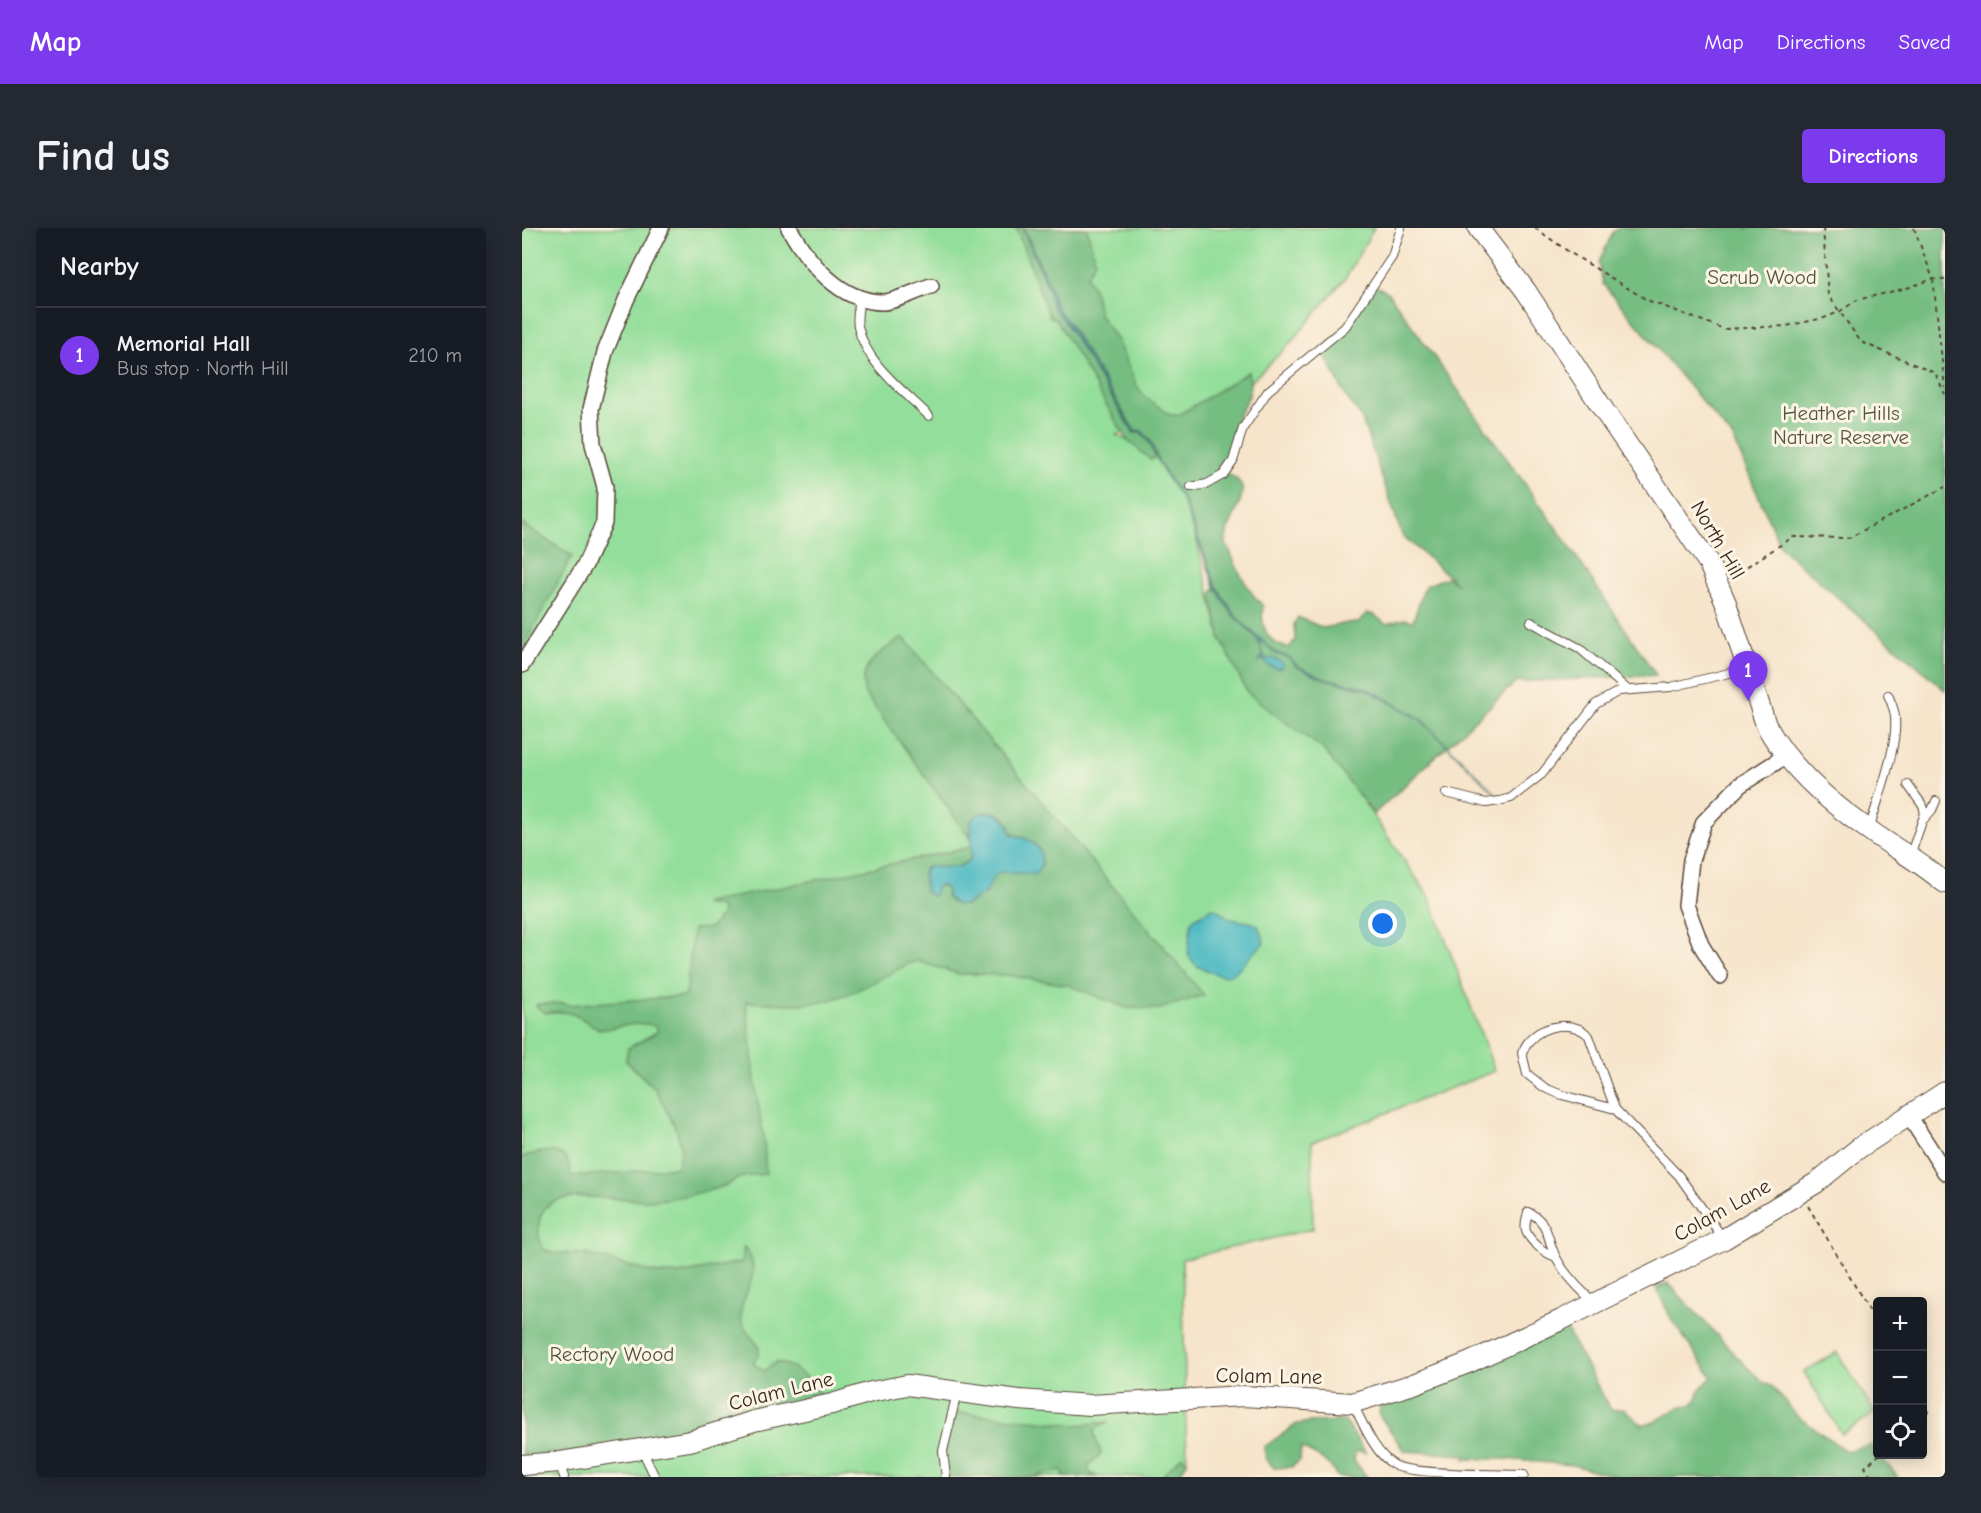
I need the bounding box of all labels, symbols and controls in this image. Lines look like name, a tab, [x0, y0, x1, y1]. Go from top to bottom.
text: Map	[30, 26, 81, 58]
text: Map	[1704, 30, 1744, 54]
text: Directions	[1777, 30, 1866, 54]
text: Saved	[1899, 30, 1951, 54]
button: Directions	[1802, 129, 1945, 183]
text: Find us	[36, 132, 170, 181]
text: Nearby	[60, 252, 139, 282]
park label: Scrub Wood	[1707, 265, 1817, 289]
text: Memorial Hall	[117, 331, 250, 357]
text: 1	[76, 344, 83, 367]
text: 210 m	[408, 344, 462, 367]
text: Bus stop · North Hill	[117, 357, 289, 380]
park label: Heather Hills Nature Reserve	[1773, 401, 1909, 449]
street label: North Hill	[1686, 496, 1750, 584]
pin: 1	[1728, 652, 1768, 701]
your location	[1368, 909, 1397, 938]
street label: Colam Lane	[1669, 1174, 1775, 1246]
map controls	[1873, 1297, 1927, 1459]
button: +	[1873, 1297, 1927, 1351]
park label: Rectory Wood	[550, 1342, 674, 1366]
button: −	[1873, 1351, 1927, 1405]
street label: Colam Lane	[1215, 1363, 1323, 1389]
street label: Colam Lane	[726, 1366, 836, 1416]
button: locate	[1873, 1405, 1927, 1459]

